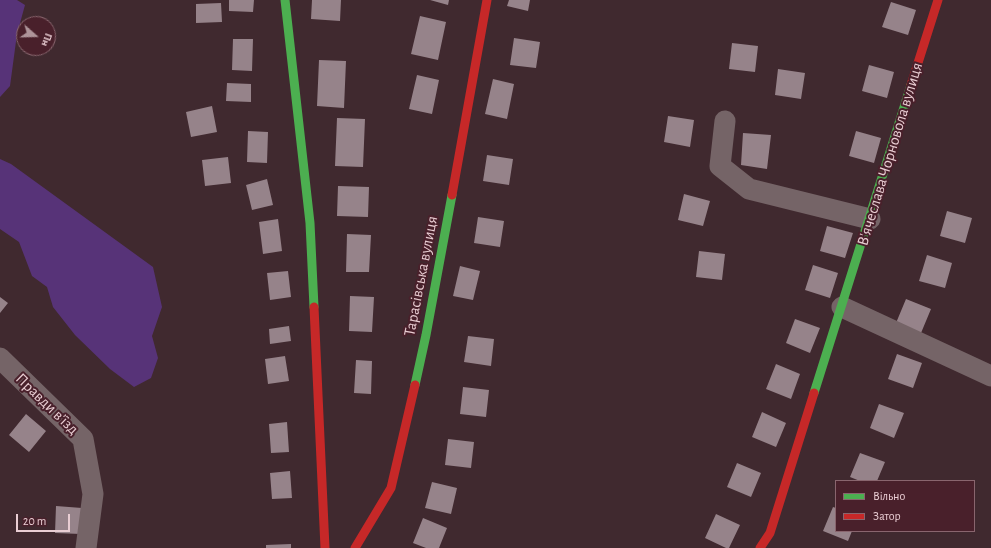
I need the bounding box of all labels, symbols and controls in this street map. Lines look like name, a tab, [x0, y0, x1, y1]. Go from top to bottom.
north arrow	[16, 16, 56, 56]
text: Пн	[39, 32, 54, 48]
street label: В'ячеслава Чорновола вулиця	[853, 60, 927, 248]
street label: Тарасівська вулиця	[400, 214, 442, 338]
street label: Правди в’їзд	[11, 369, 83, 439]
legend	[835, 480, 975, 532]
text: Вільно	[873, 490, 905, 502]
scale bar	[18, 506, 72, 532]
text: Затор	[873, 510, 901, 522]
text: 20 m	[23, 515, 46, 527]

